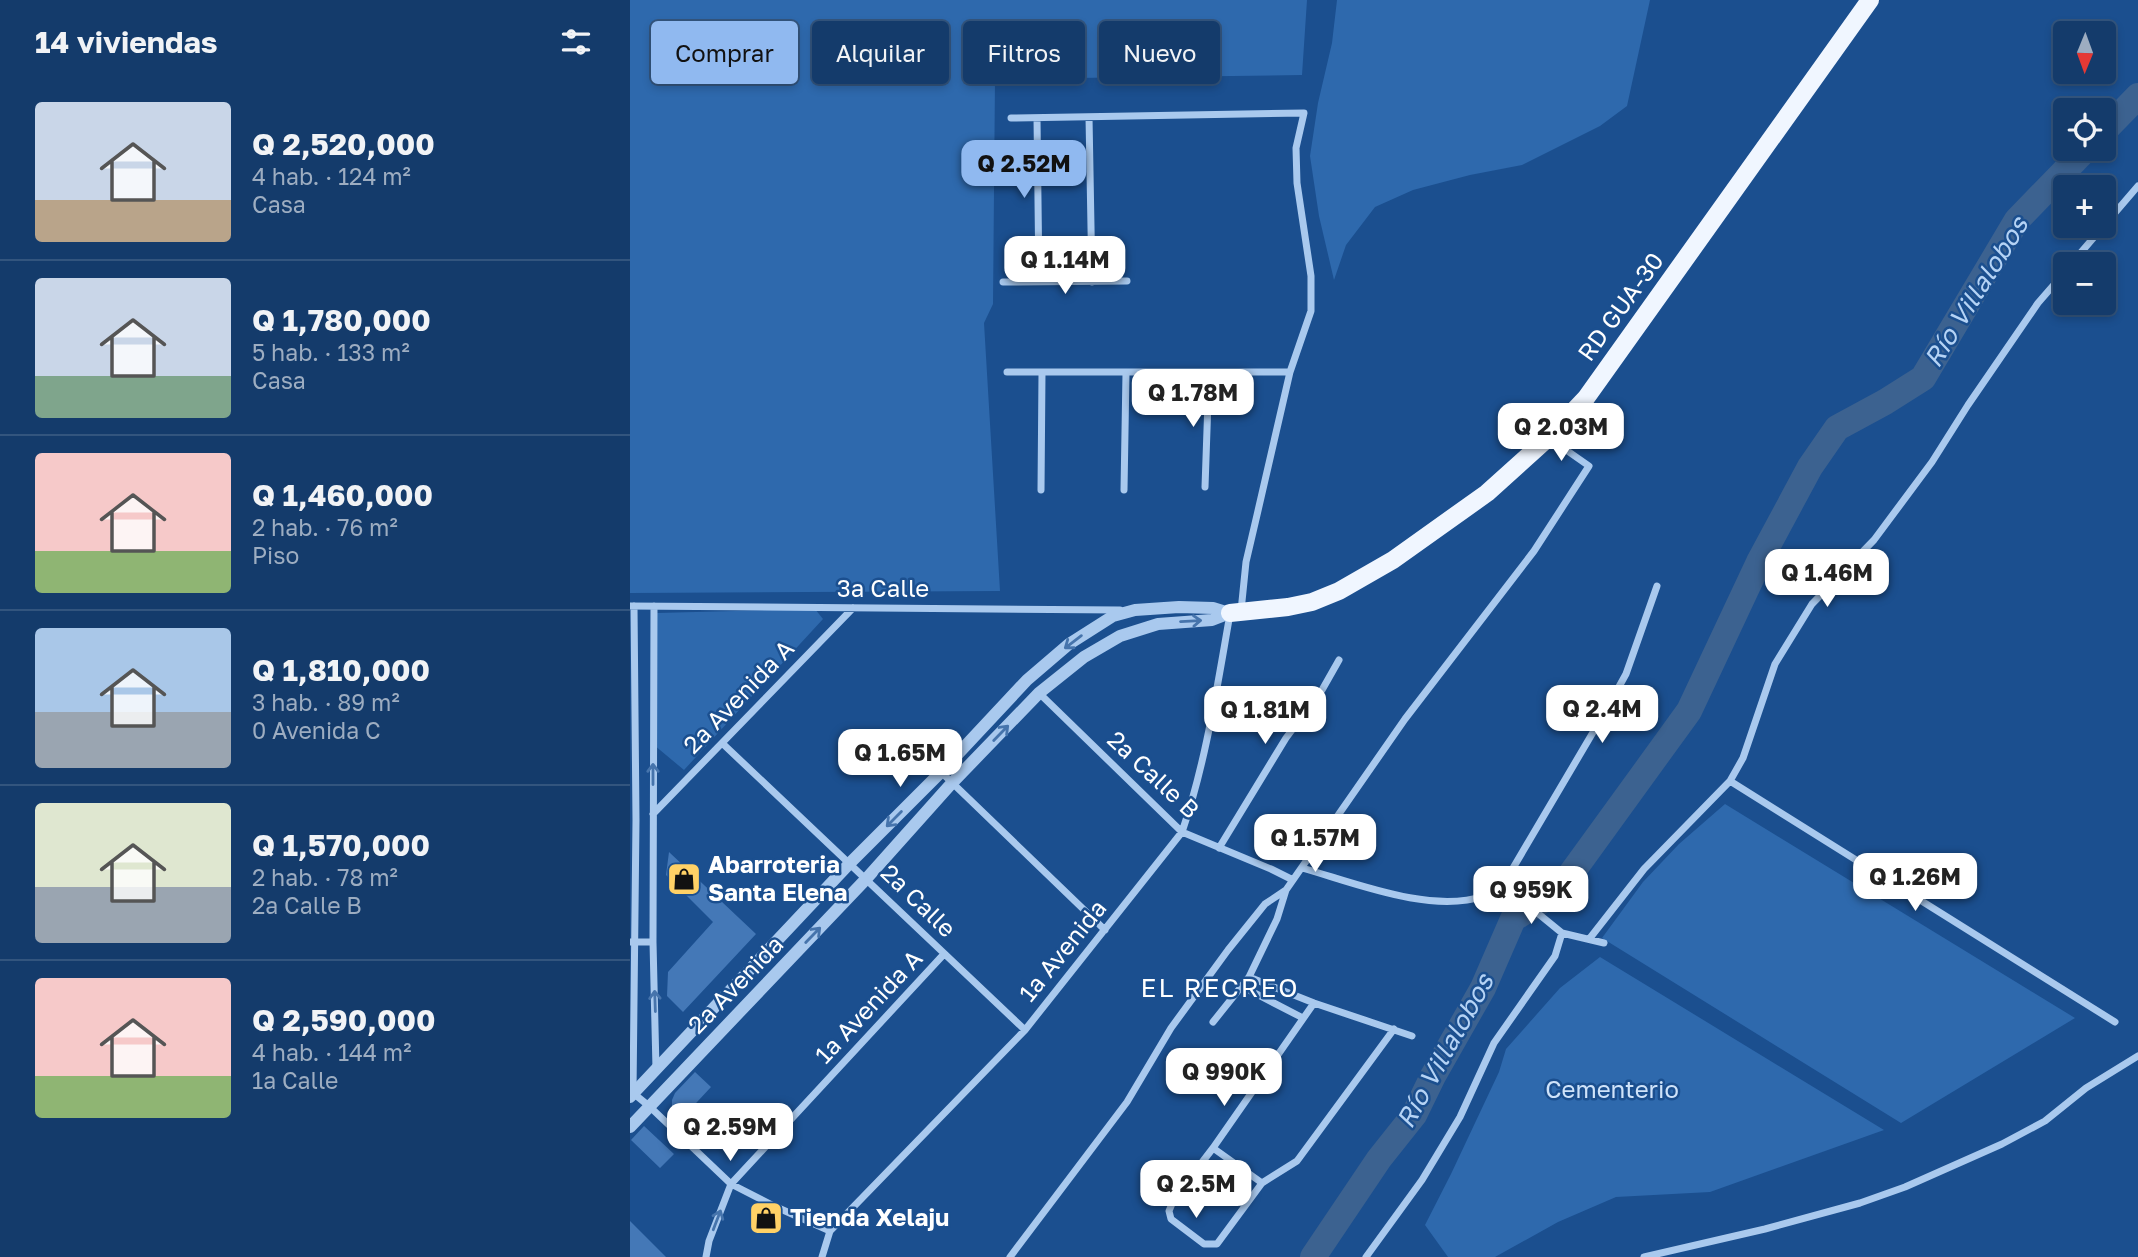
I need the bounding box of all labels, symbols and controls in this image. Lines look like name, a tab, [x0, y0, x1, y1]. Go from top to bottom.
chip: Comprar	[651, 21, 798, 84]
chip: Alquilar	[812, 21, 949, 84]
chip: Filtros	[963, 21, 1085, 84]
chip: Nuevo	[1099, 21, 1220, 84]
north arrow	[2053, 21, 2116, 84]
map controls	[2053, 21, 2116, 315]
icon: filters	[557, 23, 595, 61]
text: 14 viviendas	[35, 24, 218, 60]
button: locate	[2053, 98, 2116, 161]
text: Q 2,520,000	[252, 126, 435, 162]
icon: home	[91, 130, 175, 214]
pin: Q 2.52M	[959, 140, 1089, 200]
text: Q 2.52M	[977, 149, 1071, 177]
text: 4 hab. · 124 m²	[252, 162, 411, 190]
button: +	[2053, 175, 2116, 238]
text: Casa	[252, 190, 306, 218]
water label: Río Villalobos	[1917, 210, 2035, 373]
pin: Q 1.14M	[1000, 236, 1130, 296]
text: Q 1.14M	[1020, 245, 1110, 273]
street label: RD GUA-30	[1571, 246, 1669, 366]
button: −	[2053, 252, 2116, 315]
text: Q 1,780,000	[252, 302, 431, 338]
icon: home	[91, 306, 175, 390]
text: 5 hab. · 133 m²	[252, 338, 410, 366]
text: Casa	[252, 366, 306, 394]
pin: Q 1.78M	[1128, 370, 1258, 429]
text: Q 1.78M	[1148, 378, 1238, 406]
pin: Q 2.03M	[1496, 404, 1626, 463]
text: Q 2.03M	[1514, 412, 1608, 440]
text: Q 1,460,000	[252, 477, 433, 513]
icon: home	[91, 481, 175, 565]
text: 2 hab. · 76 m²	[252, 513, 398, 541]
text: Piso	[252, 541, 299, 569]
pin: Q 1.46M	[1762, 550, 1892, 609]
text: Q 1.46M	[1781, 558, 1873, 586]
street label: 3a Calle	[837, 573, 929, 602]
one-way arrow	[1179, 614, 1202, 627]
street label: 2a Avenida A	[677, 633, 799, 759]
one-way arrow	[1064, 634, 1082, 649]
text: Q 1,810,000	[252, 652, 430, 688]
icon: home	[91, 656, 175, 740]
pin: Q 1.81M	[1200, 686, 1330, 746]
pin: Q 2.4M	[1545, 686, 1659, 745]
text: 3 hab. · 89 m²	[252, 688, 400, 716]
text: Q 2.4M	[1562, 694, 1642, 722]
text: Q 1.81M	[1220, 695, 1310, 723]
text: 0 Avenida C	[252, 716, 381, 744]
street label: 2a Calle B	[1102, 724, 1206, 824]
one-way arrow	[992, 725, 1009, 742]
pin: Q 1.65M	[835, 730, 965, 789]
text: Q 1.65M	[854, 738, 946, 766]
one-way arrow	[646, 763, 660, 786]
one-way arrow	[885, 810, 902, 827]
pin: Q 1.57M	[1250, 814, 1380, 874]
text: Q 1.57M	[1270, 823, 1360, 851]
text: Q 1,570,000	[252, 827, 430, 863]
icon: home	[91, 831, 175, 915]
place label: Abarroteria Santa Elena	[708, 849, 848, 906]
pin: Q 1.26M	[1850, 853, 1980, 913]
street label: 2a Calle	[876, 857, 962, 942]
shop icon: Abarroteria Santa Elena	[665, 860, 703, 898]
text: Q 1.26M	[1869, 862, 1961, 890]
text: 2 hab. · 78 m²	[252, 863, 398, 891]
pin: Q 959K	[1474, 866, 1588, 926]
text: Q 959K	[1489, 875, 1573, 903]
text: 2a Calle B	[252, 891, 362, 919]
street label: 1a Avenida	[1012, 893, 1112, 1007]
one-way arrow	[804, 927, 821, 944]
street label: 2a Avenida	[681, 929, 789, 1039]
street label: 1a Avenida A	[808, 943, 928, 1069]
water label: Río Villalobos	[1389, 967, 1500, 1133]
district label: EL RECREO	[1141, 972, 1299, 1003]
one-way arrow	[648, 990, 661, 1013]
text: Q 2,590,000	[252, 1002, 435, 1038]
icon: home	[91, 1006, 175, 1090]
text: 4 hab. · 144 m²	[252, 1038, 412, 1066]
pin: Q 990K	[1167, 1048, 1281, 1108]
text: Q 990K	[1182, 1057, 1266, 1085]
text: 1a Calle	[252, 1066, 338, 1094]
park label: Cementerio	[1545, 1074, 1679, 1103]
pin: Q 2.59M	[665, 1104, 795, 1163]
text: Q 2.59M	[683, 1112, 777, 1140]
pin: Q 2.5M	[1139, 1160, 1253, 1220]
text: Q 2.5M	[1156, 1169, 1236, 1197]
shop icon: Tienda Xelaju	[747, 1199, 785, 1237]
place label: Tienda Xelaju	[790, 1202, 949, 1231]
one-way arrow	[712, 1209, 725, 1231]

